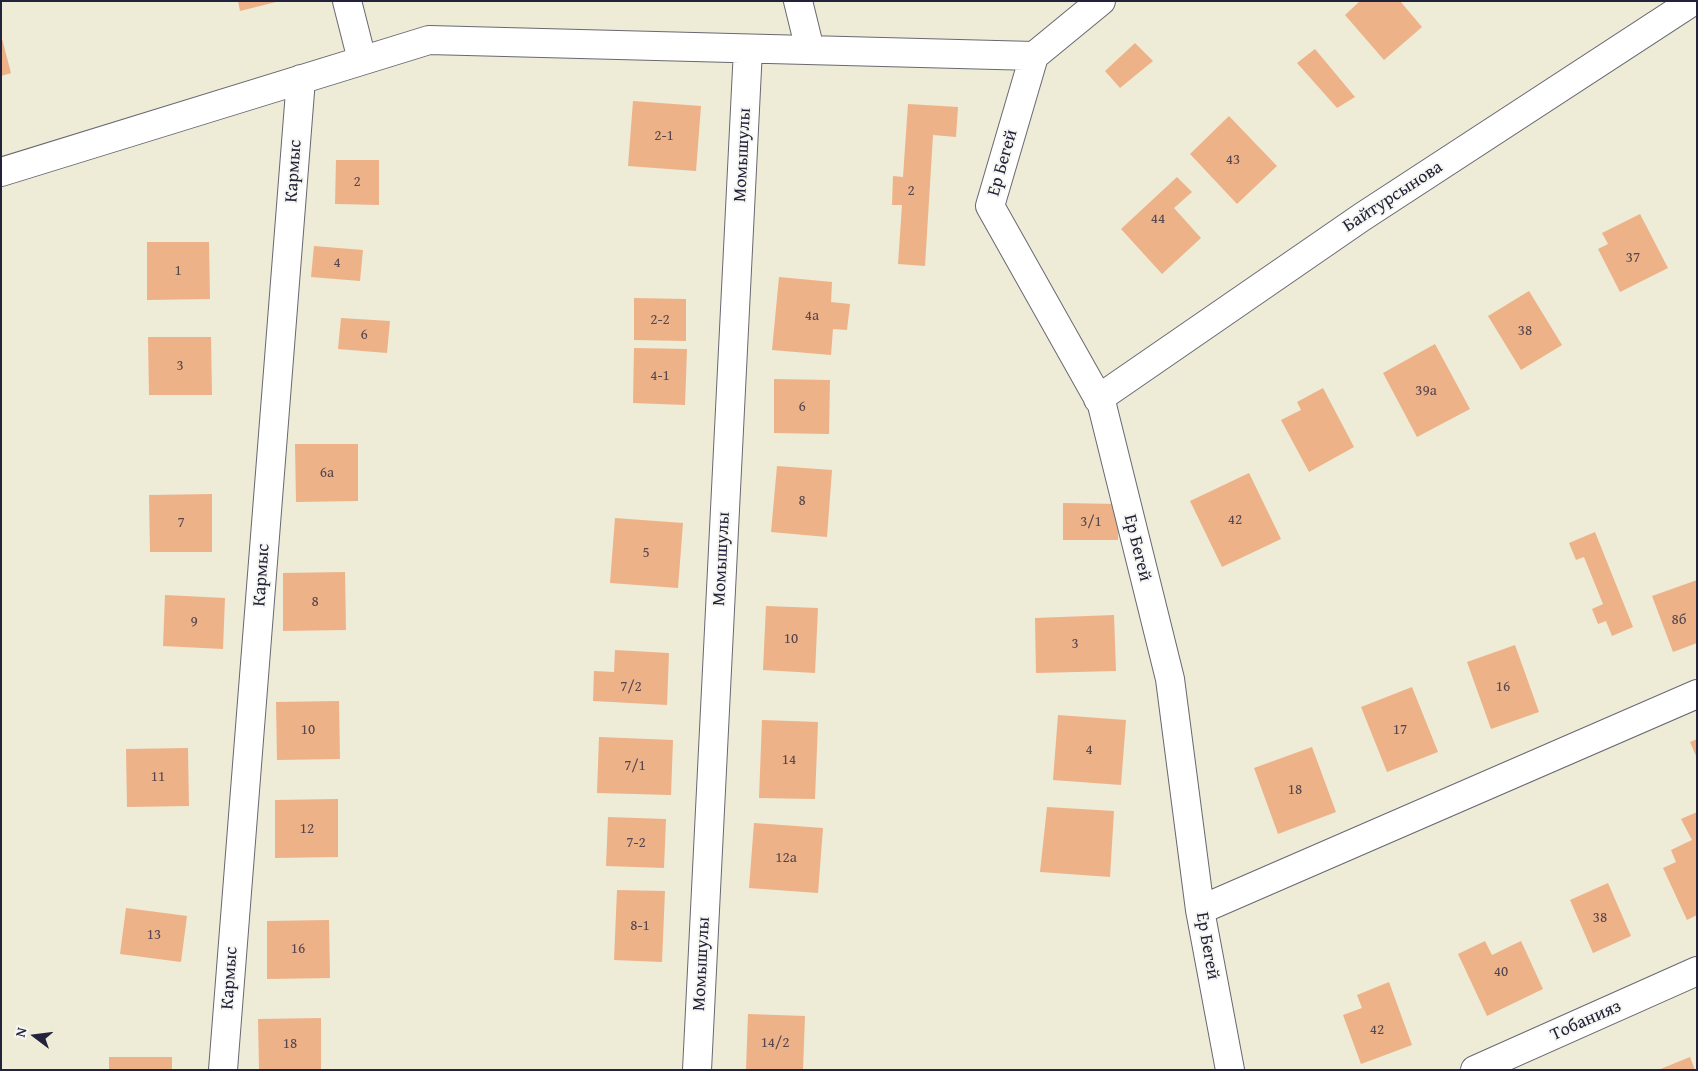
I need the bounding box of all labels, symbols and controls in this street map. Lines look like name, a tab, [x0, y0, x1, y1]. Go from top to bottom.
street label: Момышулы	[730, 107, 756, 203]
house number: 2-1	[654, 127, 674, 145]
street label: Ер Бегей	[983, 127, 1023, 199]
street label: Кармыс	[281, 139, 307, 203]
house number: 43	[1226, 151, 1240, 169]
street label: Байтурсынова	[1339, 157, 1447, 237]
house number: 2	[353, 173, 361, 191]
house number: 2	[907, 182, 915, 200]
house number: 44	[1151, 210, 1165, 228]
house number: 37	[1626, 249, 1640, 267]
house number: 4	[333, 254, 341, 272]
house number: 1	[174, 262, 182, 280]
house number: 4а	[805, 307, 819, 325]
house number: 2-2	[650, 311, 670, 329]
house number: 38	[1518, 322, 1532, 340]
house number: 6	[360, 326, 368, 344]
house number: 3	[176, 357, 184, 375]
house number: 4-1	[650, 367, 670, 385]
house number: 39а	[1415, 382, 1437, 400]
house number: 6	[798, 398, 806, 416]
house number: 6а	[320, 464, 334, 482]
house number: 8	[798, 492, 806, 510]
street label: Момышулы	[709, 511, 735, 607]
house number: 42	[1228, 511, 1242, 529]
street label: Ер Бегей	[1118, 512, 1156, 584]
house number: 3/1	[1080, 513, 1102, 531]
house number: 7	[177, 514, 185, 532]
street label: Кармыс	[249, 543, 275, 607]
house number: 5	[642, 544, 650, 562]
house number: 8	[311, 593, 319, 611]
house number: 8б	[1672, 611, 1686, 629]
house number: 9	[190, 613, 198, 631]
house number: 10	[784, 630, 798, 648]
house number: 3	[1071, 635, 1079, 653]
house number: 7/2	[620, 678, 642, 696]
house number: 16	[1496, 678, 1510, 696]
house number: 10	[301, 721, 315, 739]
house number: 17	[1393, 721, 1407, 739]
house number: 4	[1085, 741, 1093, 759]
house number: 14	[782, 751, 796, 769]
house number: 7/1	[624, 757, 646, 775]
house number: 11	[151, 768, 165, 786]
house number: 18	[1288, 781, 1302, 799]
house number: 12	[300, 820, 314, 838]
house number: 7-2	[626, 834, 646, 852]
house number: 12а	[775, 849, 797, 867]
house number: 38	[1593, 909, 1607, 927]
street label: Ер Бегей	[1190, 911, 1224, 981]
street label: Момышулы	[689, 916, 715, 1012]
house number: 8-1	[630, 917, 650, 935]
house number: 13	[147, 926, 161, 944]
house number: 16	[291, 940, 305, 958]
street label: Кармыс	[217, 946, 243, 1010]
house number: 40	[1494, 963, 1508, 981]
street label: Тобанияз	[1547, 996, 1625, 1046]
north arrow	[10, 1011, 60, 1061]
house number: 42	[1370, 1021, 1384, 1039]
text: N	[10, 1025, 31, 1039]
house number: 14/2	[761, 1034, 789, 1052]
house number: 18	[283, 1035, 297, 1053]

